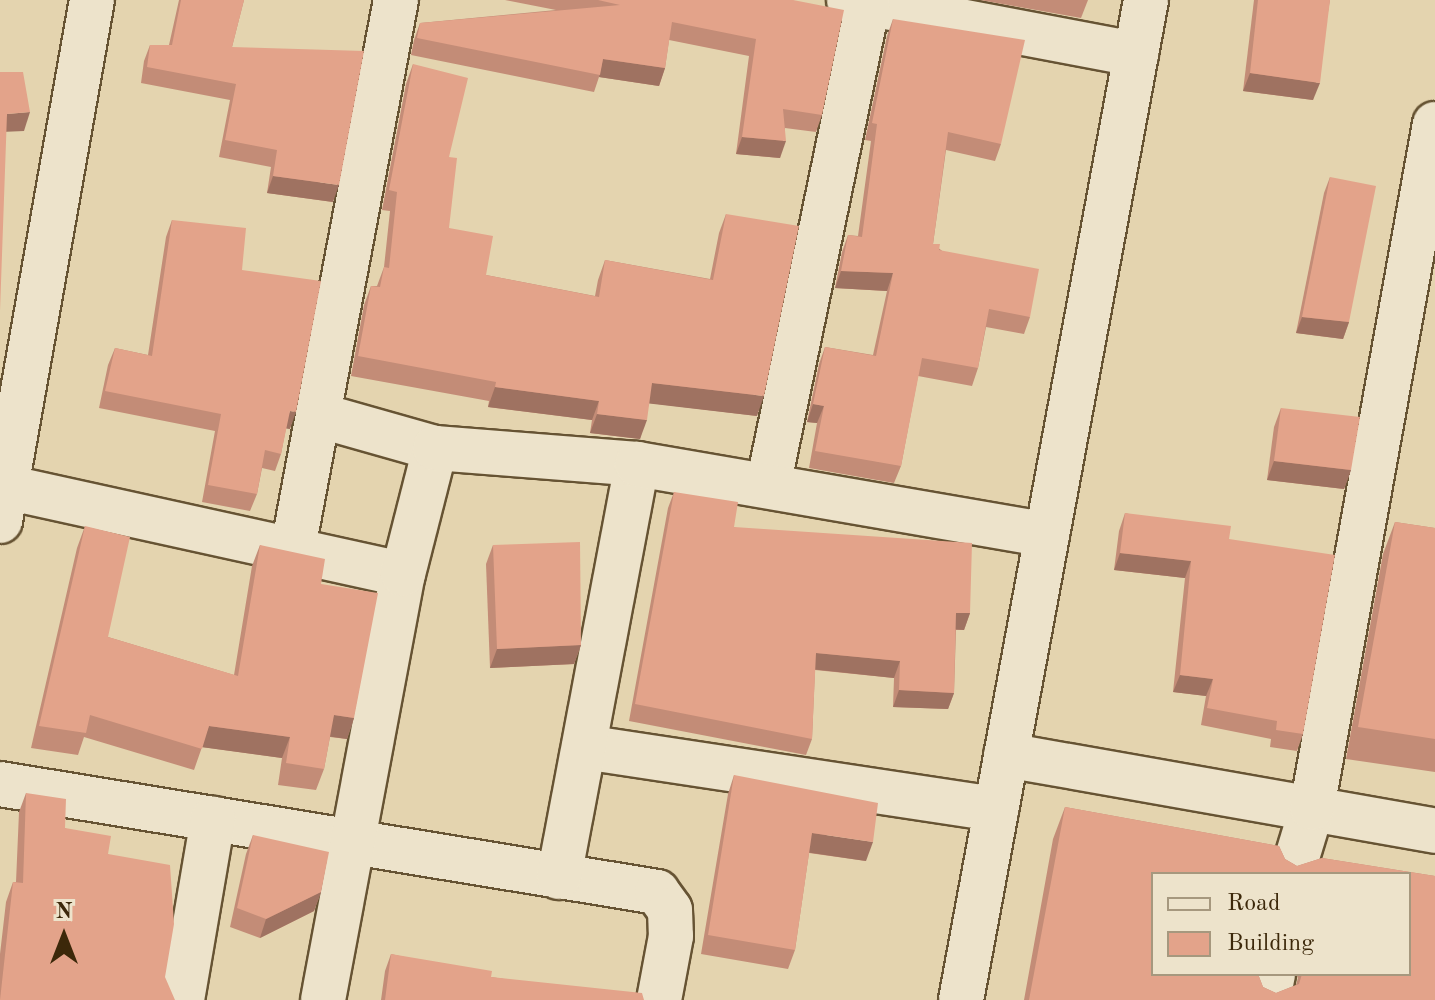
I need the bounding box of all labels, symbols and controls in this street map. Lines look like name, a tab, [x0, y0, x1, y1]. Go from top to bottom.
legend	[1151, 872, 1411, 976]
text: Road	[1227, 892, 1280, 916]
north arrow	[24, 896, 104, 976]
text: N	[56, 901, 72, 923]
text: Building	[1227, 932, 1314, 956]

